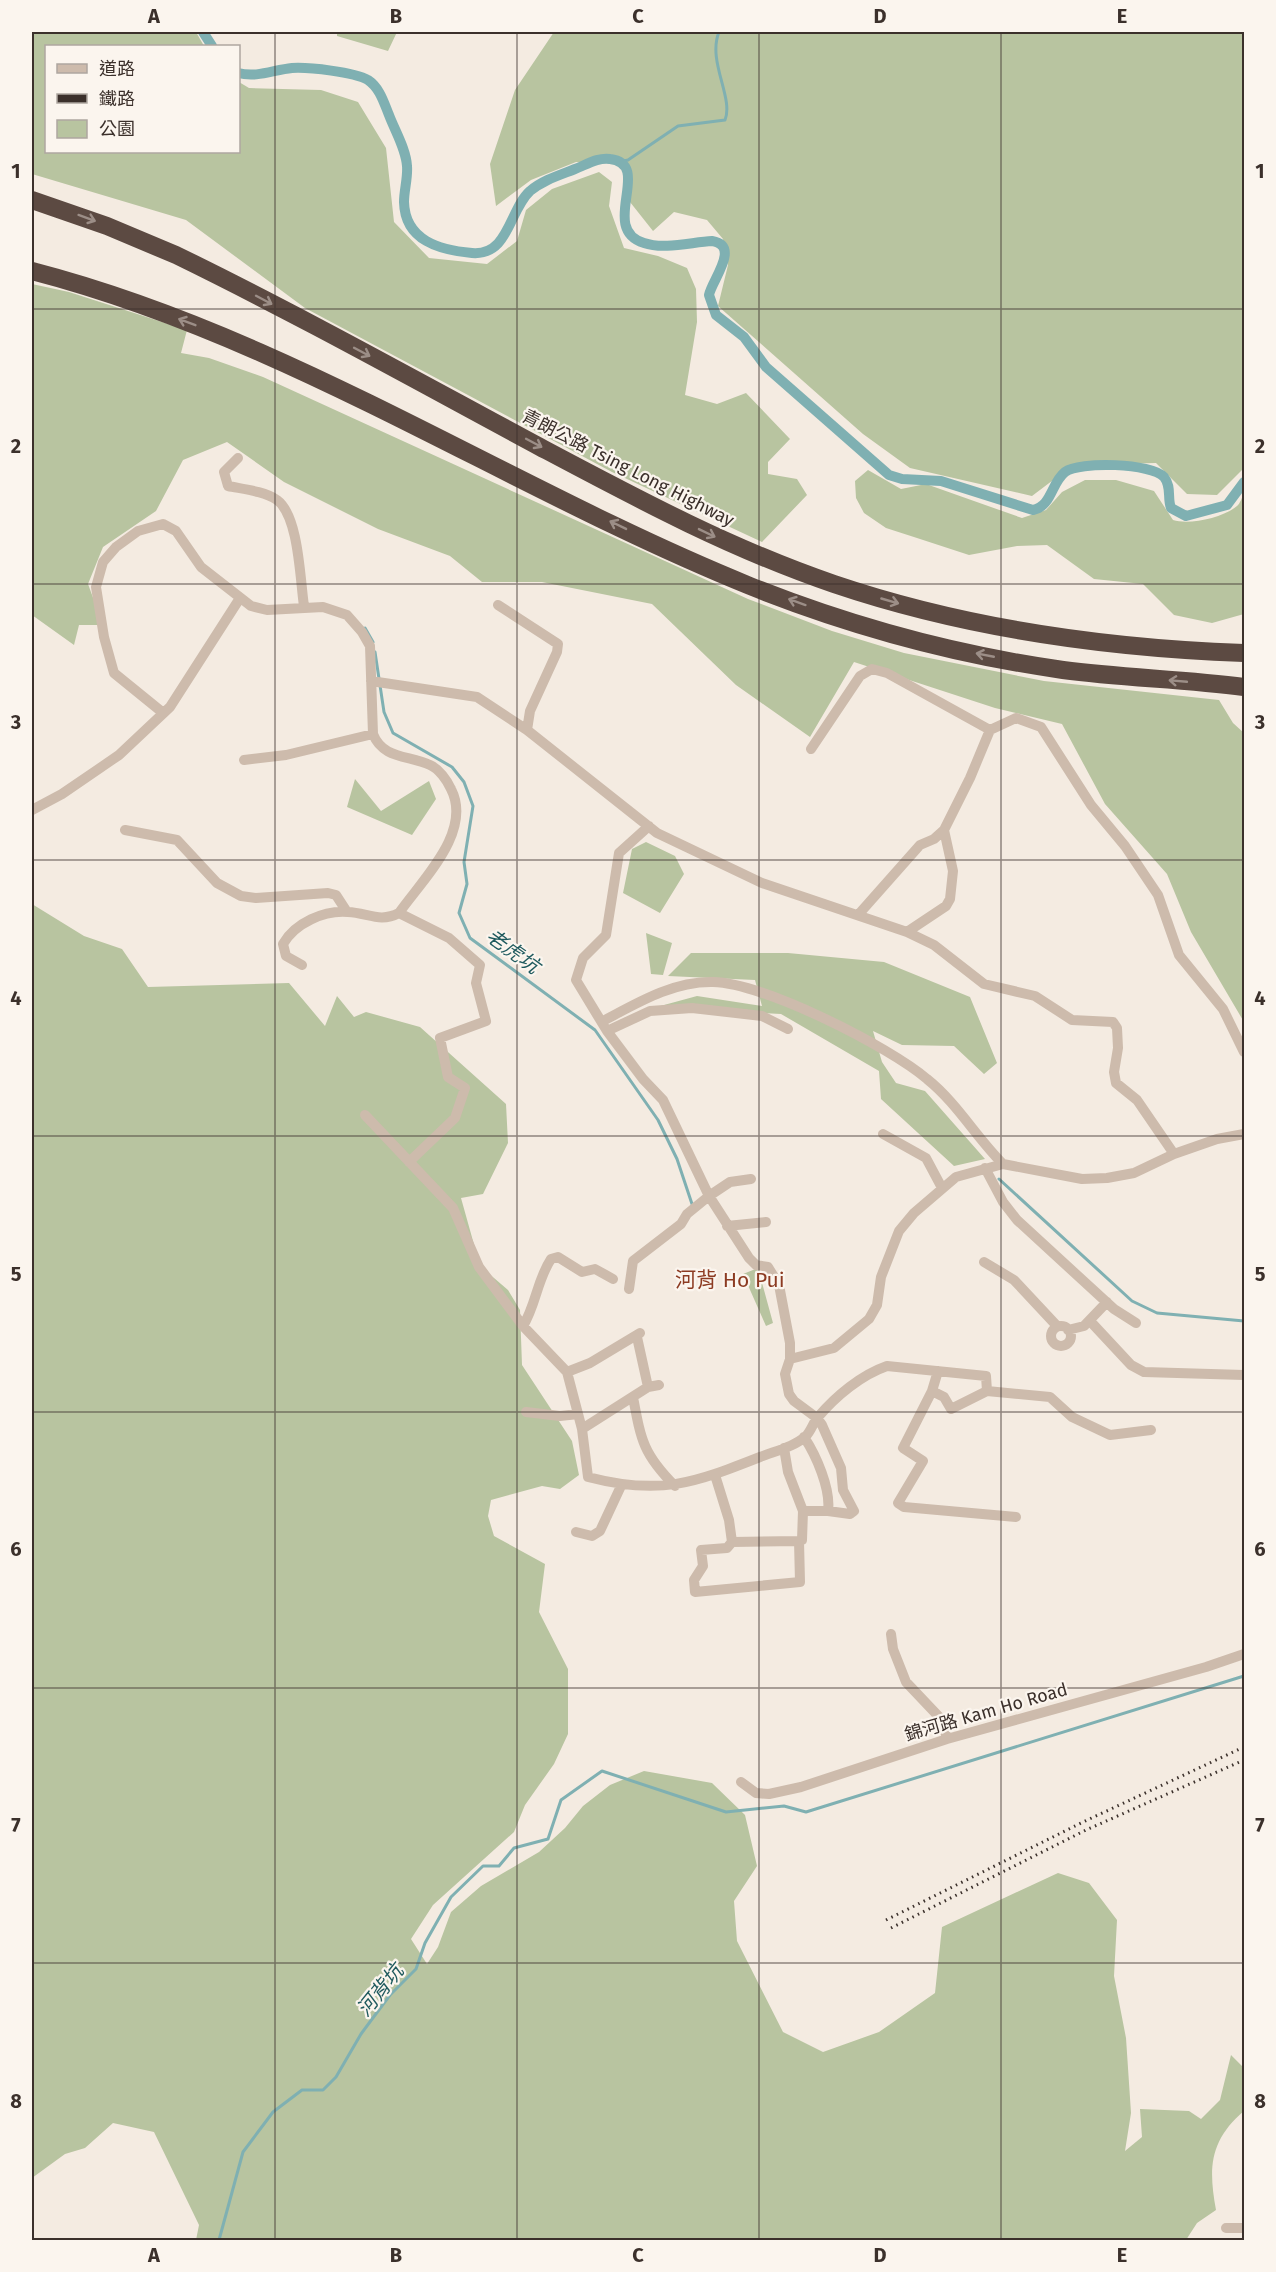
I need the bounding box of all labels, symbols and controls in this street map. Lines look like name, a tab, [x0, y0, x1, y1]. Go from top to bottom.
text: A	[147, 4, 161, 28]
text: B	[390, 4, 402, 28]
text: C	[632, 4, 644, 28]
text: D	[873, 4, 887, 28]
text: E	[1117, 4, 1127, 28]
legend	[45, 45, 240, 153]
text: 道路	[99, 58, 135, 80]
text: 鐵路	[99, 88, 135, 110]
text: 公園	[99, 118, 135, 140]
text: 1	[11, 159, 21, 183]
text: 1	[1255, 159, 1265, 183]
one-way arrow	[77, 214, 96, 225]
one-way arrow	[255, 294, 272, 306]
one-way arrow	[178, 315, 197, 326]
one-way arrow	[352, 347, 370, 358]
street label: 青朗公路 Tsing Long Highway	[518, 405, 738, 531]
text: 2	[11, 434, 21, 458]
text: 2	[1255, 434, 1265, 458]
one-way arrow	[525, 438, 543, 450]
one-way arrow	[610, 519, 628, 531]
one-way arrow	[698, 527, 716, 539]
one-way arrow	[788, 596, 807, 607]
one-way arrow	[880, 596, 899, 607]
one-way arrow	[975, 649, 994, 661]
one-way arrow	[1168, 675, 1188, 686]
text: 3	[10, 710, 21, 734]
text: 3	[1254, 710, 1265, 734]
water label: 老虎坑	[482, 924, 547, 980]
text: 4	[10, 986, 22, 1010]
text: 4	[1254, 986, 1266, 1010]
text: 5	[11, 1262, 22, 1286]
text: 5	[1255, 1262, 1266, 1286]
district label: 河背 Ho Pui	[675, 1267, 785, 1293]
text: 6	[10, 1537, 22, 1561]
text: 6	[1254, 1537, 1266, 1561]
street label: 錦河路 Kam Ho Road	[902, 1678, 1070, 1746]
text: 7	[11, 1813, 21, 1837]
text: 7	[1255, 1813, 1265, 1837]
water label: 河背坑	[352, 1957, 410, 2021]
text: 8	[10, 2089, 22, 2113]
text: 8	[1254, 2089, 1266, 2113]
text: A	[147, 2243, 161, 2267]
text: B	[390, 2243, 402, 2267]
text: C	[632, 2243, 644, 2267]
text: D	[873, 2243, 887, 2267]
text: E	[1117, 2243, 1127, 2267]

